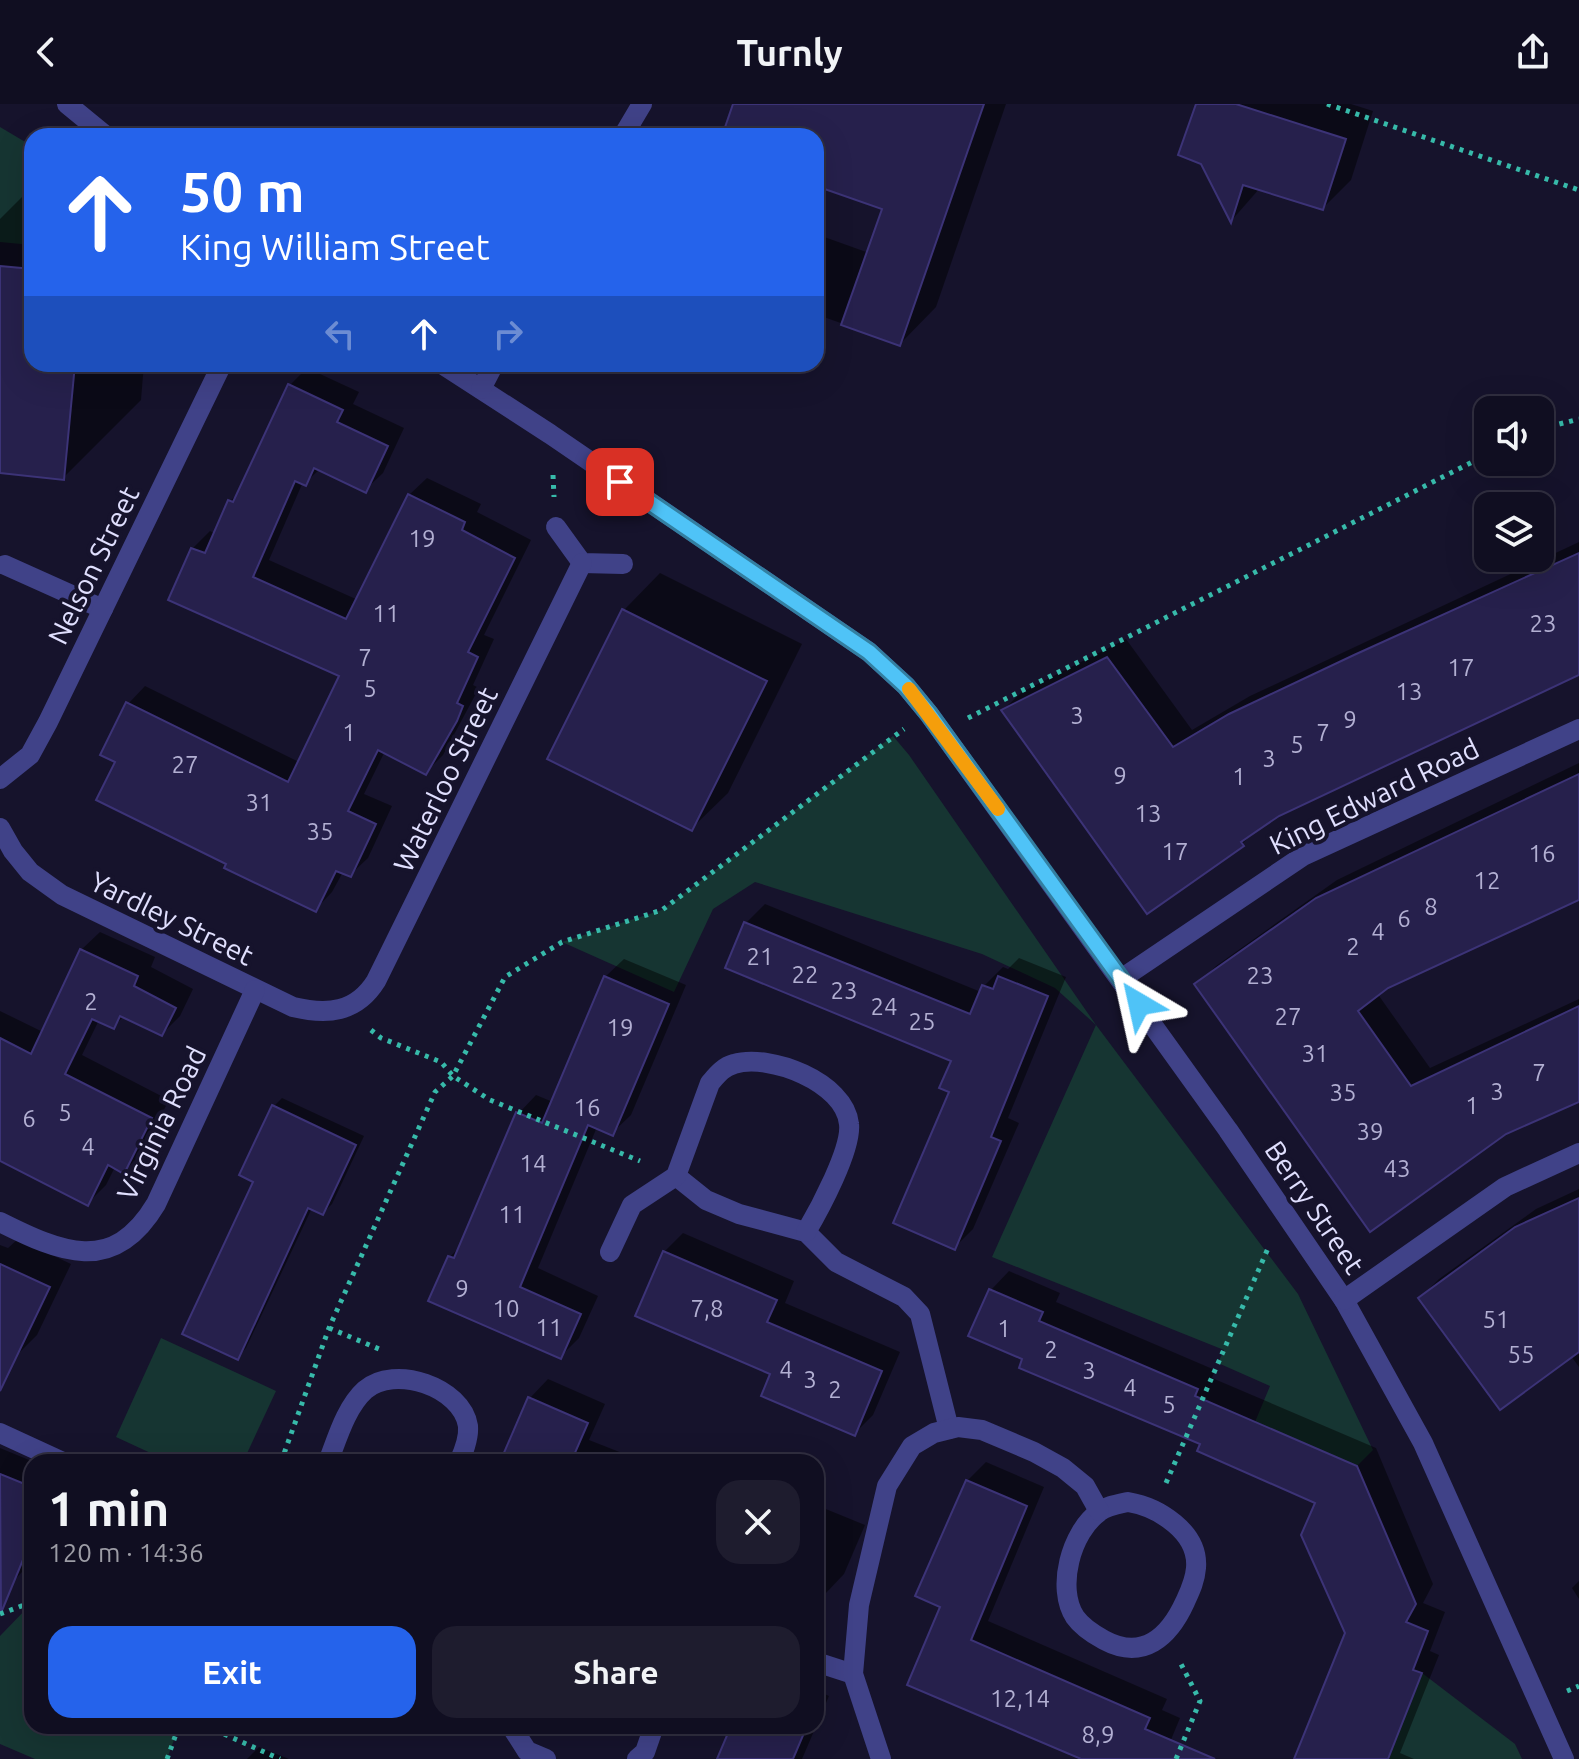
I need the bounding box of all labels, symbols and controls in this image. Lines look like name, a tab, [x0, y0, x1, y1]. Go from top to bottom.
icon: back	[24, 30, 68, 74]
icon: share	[1511, 30, 1555, 74]
text: Turnly	[736, 32, 843, 73]
icon: ahead	[48, 160, 152, 264]
text: 50 m	[180, 160, 305, 223]
text: King William Street	[180, 226, 490, 267]
icon: left	[318, 312, 362, 356]
icon: ahead	[402, 312, 446, 356]
icon: right	[486, 312, 530, 356]
map controls	[1474, 396, 1554, 572]
button: sound	[1474, 396, 1554, 476]
pin	[586, 448, 654, 516]
icon: arrive	[598, 460, 642, 504]
street label: Nelson Street	[41, 481, 145, 649]
button: layers	[1474, 492, 1554, 572]
house number: 19	[408, 525, 436, 552]
house number: 11	[372, 600, 400, 627]
house number: 23	[1529, 610, 1557, 637]
house number: 7	[358, 644, 372, 671]
house number: 17	[1447, 654, 1475, 681]
house number: 5	[363, 675, 377, 702]
house number: 13	[1395, 678, 1423, 705]
street label: Waterloo Street	[387, 682, 503, 876]
house number: 3	[1070, 702, 1084, 729]
house number: 9	[1343, 706, 1357, 733]
house number: 1	[342, 719, 356, 746]
house number: 7	[1316, 719, 1330, 746]
house number: 5	[1290, 731, 1304, 758]
street label: King Edward Road	[1264, 732, 1484, 860]
house number: 3	[1262, 745, 1276, 772]
house number: 27	[171, 751, 199, 778]
house number: 9	[1113, 762, 1127, 789]
house number: 1	[1232, 763, 1246, 790]
house number: 31	[245, 789, 273, 816]
house number: 13	[1134, 800, 1162, 827]
house number: 35	[306, 818, 334, 845]
house number: 17	[1161, 838, 1189, 865]
house number: 16	[1528, 840, 1556, 867]
street label: Yardley Street	[85, 865, 259, 971]
house number: 12	[1473, 867, 1501, 894]
house number: 8	[1424, 893, 1438, 920]
house number: 6	[1397, 905, 1411, 932]
house number: 4	[1371, 918, 1385, 945]
house number: 2	[1346, 933, 1360, 960]
house number: 21	[746, 943, 774, 970]
house number: 22	[791, 961, 819, 988]
position arrow	[1097, 962, 1181, 1046]
house number: 23	[1246, 962, 1274, 989]
house number: 23	[830, 977, 858, 1004]
house number: 2	[84, 988, 98, 1015]
house number: 24	[870, 993, 898, 1020]
house number: 27	[1274, 1003, 1302, 1030]
house number: 25	[908, 1008, 936, 1035]
house number: 19	[606, 1014, 634, 1041]
house number: 31	[1301, 1040, 1329, 1067]
street label: Virginia Road	[110, 1041, 212, 1205]
house number: 7	[1532, 1059, 1546, 1086]
house number: 3	[1490, 1078, 1504, 1105]
house number: 35	[1329, 1079, 1357, 1106]
house number: 1	[1465, 1092, 1479, 1119]
house number: 16	[573, 1094, 601, 1121]
house number: 5	[58, 1099, 72, 1126]
house number: 6	[22, 1105, 36, 1132]
house number: 39	[1356, 1118, 1384, 1145]
house number: 4	[81, 1133, 95, 1160]
street label: Berry Street	[1259, 1135, 1371, 1279]
house number: 14	[519, 1150, 547, 1177]
house number: 43	[1383, 1155, 1411, 1182]
house number: 11	[498, 1201, 526, 1228]
house number: 9	[455, 1275, 469, 1302]
house number: 10	[492, 1295, 520, 1322]
house number: 7,8	[691, 1295, 723, 1322]
house number: 51	[1482, 1306, 1510, 1333]
house number: 11	[535, 1314, 563, 1341]
house number: 1	[997, 1315, 1011, 1342]
house number: 2	[1044, 1336, 1058, 1363]
house number: 55	[1507, 1341, 1535, 1368]
house number: 4	[779, 1356, 793, 1383]
house number: 3	[1082, 1357, 1096, 1384]
house number: 3	[803, 1366, 817, 1393]
house number: 4	[1123, 1374, 1137, 1401]
house number: 2	[828, 1376, 842, 1403]
house number: 5	[1162, 1391, 1176, 1418]
button: close	[716, 1480, 800, 1564]
text: 1 min	[48, 1481, 169, 1535]
text: 120 m · 14:36	[48, 1538, 204, 1567]
button: Exit	[48, 1626, 416, 1718]
button: Share	[432, 1626, 800, 1718]
house number: 12,14	[990, 1685, 1050, 1712]
house number: 8,9	[1082, 1721, 1114, 1748]

